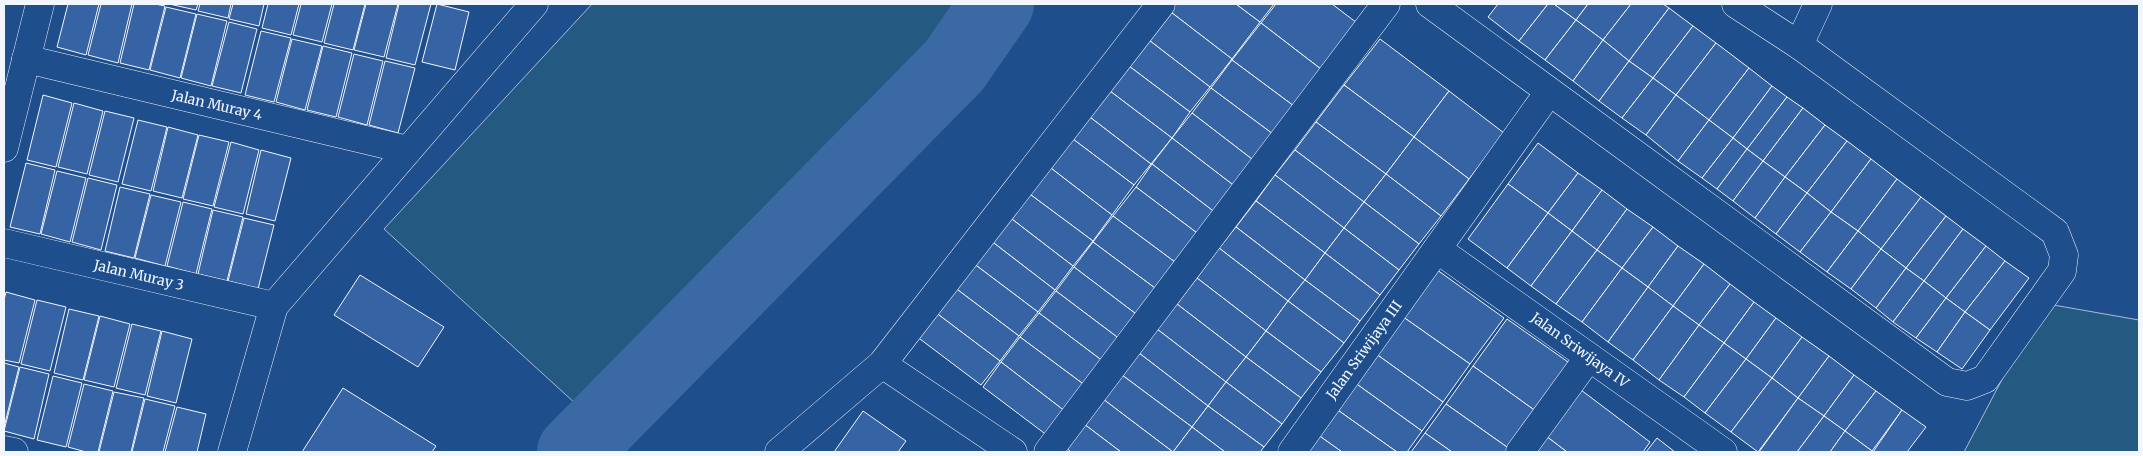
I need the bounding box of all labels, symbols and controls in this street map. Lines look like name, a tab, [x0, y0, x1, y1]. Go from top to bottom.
street label: Jalan Muray 4	[169, 86, 264, 124]
street label: Jalan Muray 3	[91, 256, 186, 294]
street label: Jalan Sriwijaya III	[1322, 297, 1406, 404]
street label: Jalan Sriwijaya IV	[1527, 308, 1633, 392]

